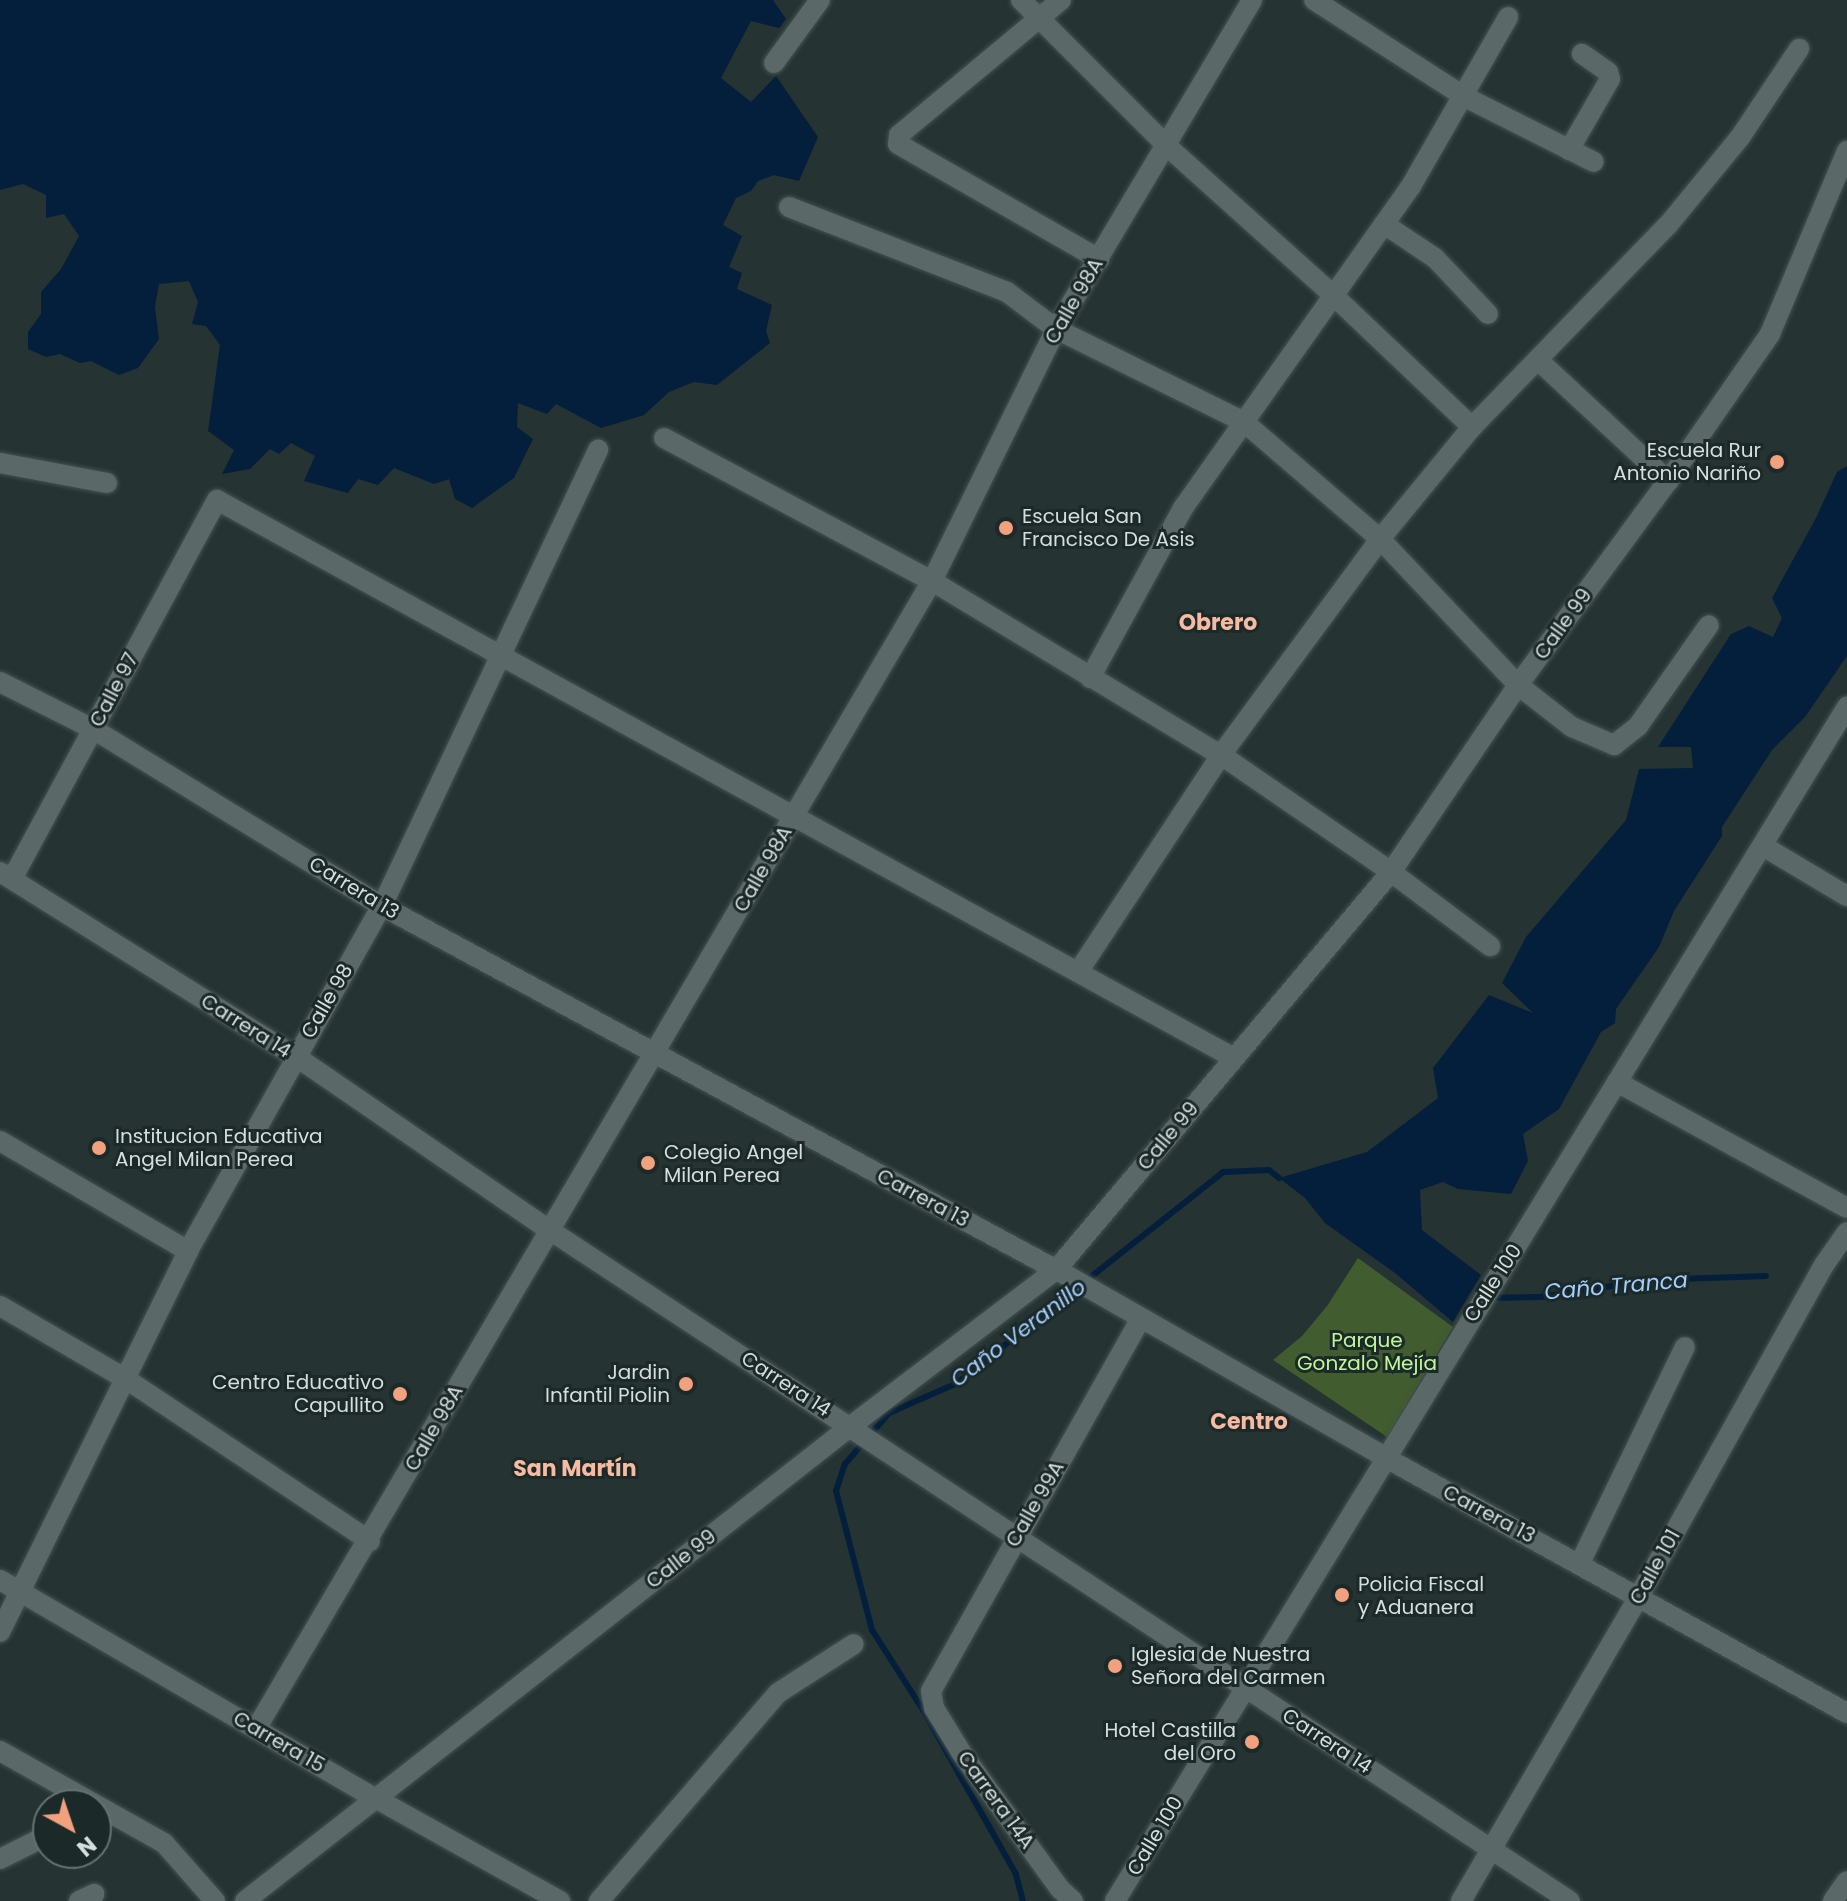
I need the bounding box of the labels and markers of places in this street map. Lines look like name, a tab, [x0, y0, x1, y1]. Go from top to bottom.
place label: Escuela Rur Antonio Nariño	[1613, 438, 1761, 485]
marker: Escuela Rur Antonio Nariño	[1768, 453, 1786, 471]
place label: Escuela San Francisco De Asis	[1022, 504, 1195, 551]
marker: Escuela San Francisco De Asis	[997, 519, 1015, 537]
place label: Institucion Educativa Angel Milan Perea	[115, 1124, 323, 1171]
marker: Institucion Educativa Angel Milan Perea	[90, 1139, 108, 1157]
place label: Colegio Angel Milan Perea	[664, 1140, 803, 1187]
marker: Colegio Angel Milan Perea	[639, 1154, 657, 1172]
place label: Jardin Infantil Piolin	[545, 1360, 670, 1407]
place label: Centro Educativo Capullito	[212, 1370, 384, 1417]
marker: Jardin Infantil Piolin	[677, 1375, 695, 1393]
marker: Centro Educativo Capullito	[391, 1385, 409, 1403]
place label: Policia Fiscal y Aduanera	[1358, 1572, 1484, 1619]
marker: Policia Fiscal y Aduanera	[1333, 1586, 1351, 1604]
place label: Iglesia de Nuestra Señora del Carmen	[1131, 1642, 1325, 1689]
marker: Iglesia de Nuestra Señora del Carmen	[1106, 1657, 1124, 1675]
place label: Hotel Castilla del Oro	[1104, 1718, 1236, 1765]
marker: Hotel Castilla del Oro	[1243, 1733, 1261, 1751]

